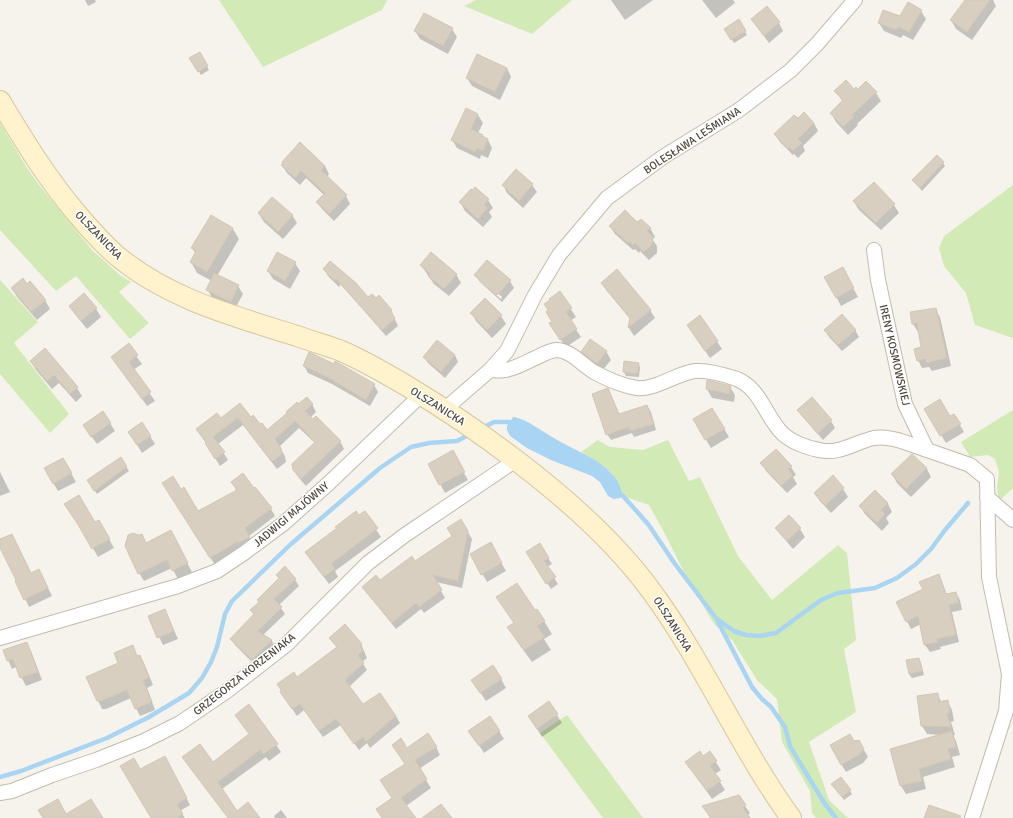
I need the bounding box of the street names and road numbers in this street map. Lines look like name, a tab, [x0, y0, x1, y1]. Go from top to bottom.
street label: BOLESŁAWA LEŚMIANA	[641, 103, 743, 177]
street label: OLSZANICKA	[72, 208, 125, 262]
street label: IRENY KOSMOWSKIEJ	[877, 303, 913, 407]
street label: OLSZANICKA	[408, 384, 468, 429]
street label: JADWIGI MAJÓWNY	[250, 478, 332, 550]
street label: OLSZANICKA	[651, 594, 695, 654]
street label: GRZEGORZA KORZENIAKA	[191, 630, 298, 718]

